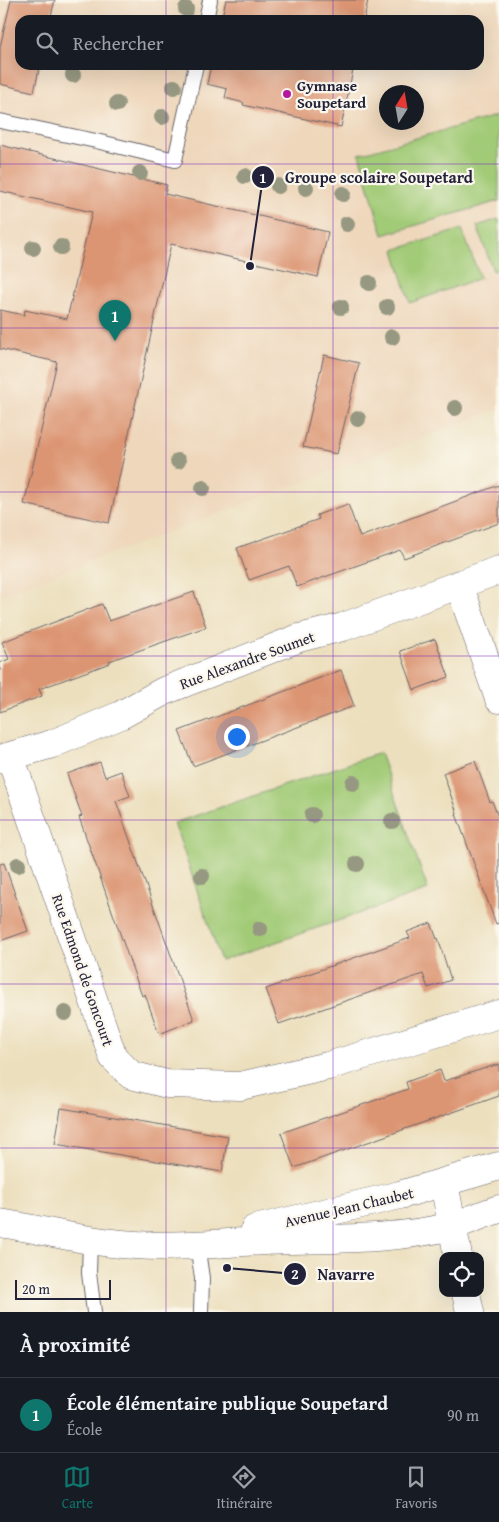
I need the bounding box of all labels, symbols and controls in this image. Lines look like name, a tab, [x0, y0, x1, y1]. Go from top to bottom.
search box	[15, 15, 484, 70]
icon: search	[33, 29, 61, 57]
text: Rechercher	[73, 29, 164, 57]
place label: Gymnase Soupetard	[297, 75, 366, 113]
north arrow	[379, 85, 424, 130]
marker: Gymnase Soupetard	[281, 88, 293, 100]
callout: Groupe scolaire Soupetard	[250, 162, 483, 193]
text: Groupe scolaire Soupetard	[285, 165, 474, 189]
text: 1	[259, 167, 267, 188]
pin: 1	[99, 300, 131, 341]
street label: Rue Alexandre Soumet	[177, 626, 318, 694]
your location	[224, 724, 250, 750]
street label: Rue Edmond de Goncourt	[47, 891, 119, 1049]
street label: Avenue Jean Chaubet	[282, 1182, 416, 1232]
map controls	[439, 1252, 484, 1297]
button: locate	[439, 1252, 484, 1297]
callout: Navarre	[283, 1259, 385, 1290]
text: Navarre	[317, 1262, 375, 1286]
text: 2	[291, 1263, 299, 1284]
scale bar	[15, 1277, 111, 1300]
text: 20 m	[22, 1279, 50, 1299]
text: À proximité	[20, 1329, 130, 1360]
text: École élémentaire publique Soupetard	[67, 1389, 388, 1417]
text: 1	[32, 1403, 40, 1427]
text: 90 m	[447, 1403, 479, 1427]
text: École	[67, 1417, 102, 1441]
tab: Carte	[62, 1463, 93, 1513]
tab: Itinéraire	[216, 1463, 272, 1513]
tab: Favoris	[396, 1463, 437, 1513]

